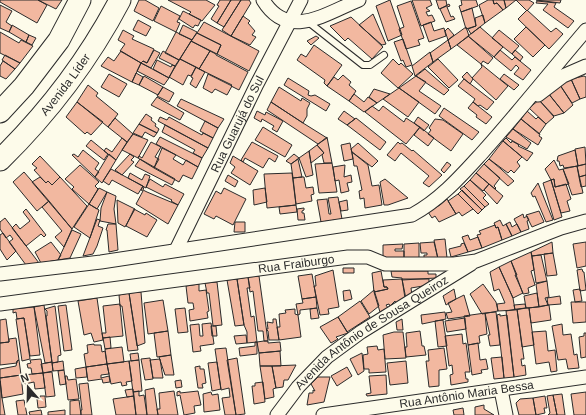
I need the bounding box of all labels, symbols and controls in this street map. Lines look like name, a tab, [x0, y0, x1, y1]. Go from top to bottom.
street label: Avenida Líder	[38, 51, 93, 118]
street label: Rua Guarujá do Sul	[208, 74, 267, 175]
street label: Rua Fraiburgo	[257, 252, 336, 276]
street label: Avenida Antônio de Sousa Queiroz	[292, 273, 451, 393]
north arrow	[8, 367, 48, 407]
text: N	[19, 371, 30, 385]
street label: Rua Antônio Maria Bessa	[398, 378, 535, 411]

